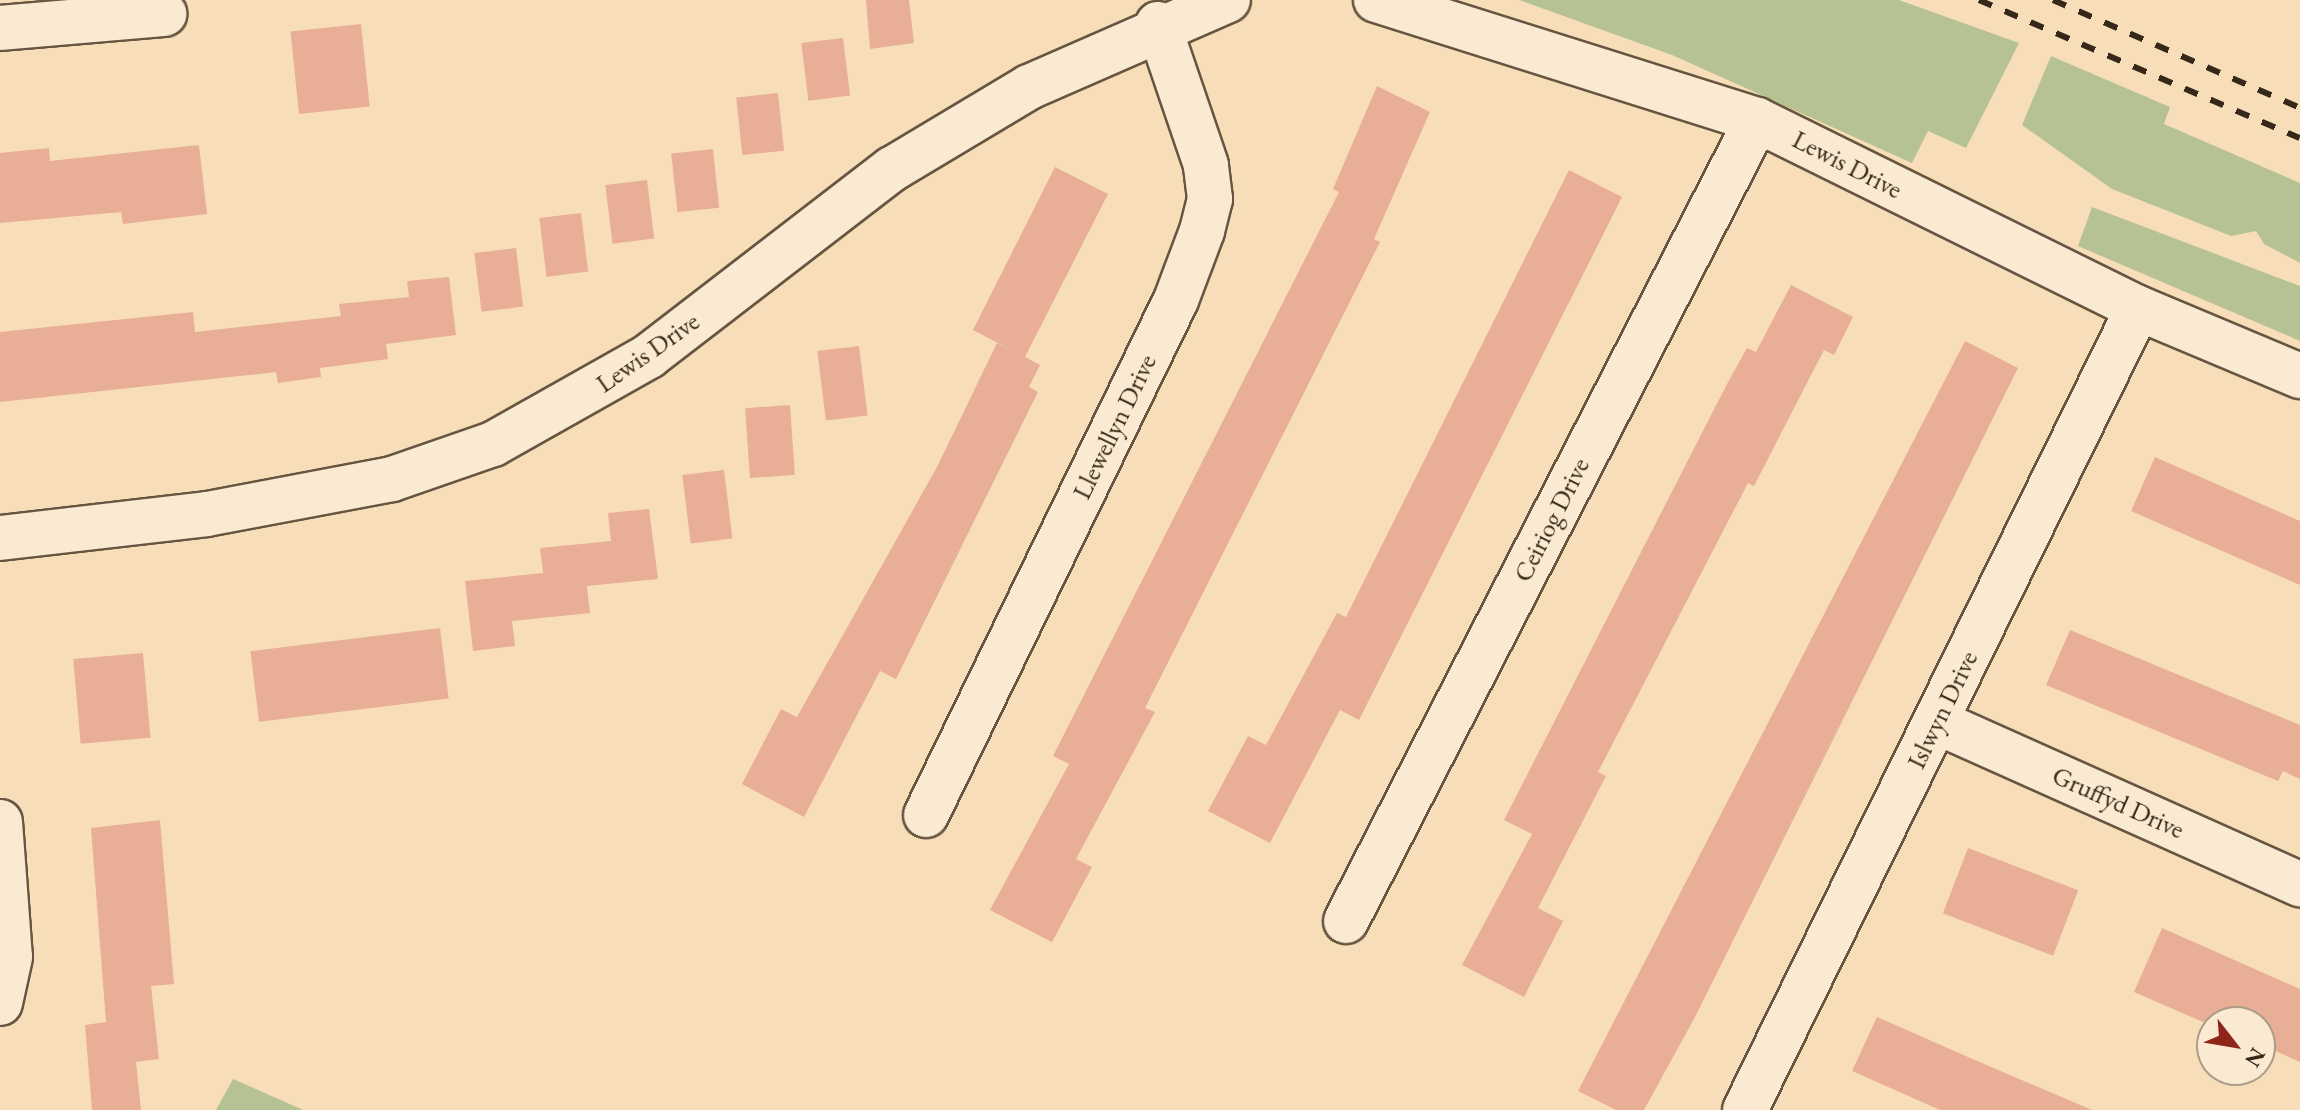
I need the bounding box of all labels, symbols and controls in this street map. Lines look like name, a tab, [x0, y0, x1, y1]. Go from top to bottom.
street label: Lewis Drive	[1787, 124, 1907, 206]
street label: Lewis Drive	[590, 306, 706, 400]
street label: Llewellyn Drive	[1067, 350, 1163, 504]
street label: Ceiriog Drive	[1507, 453, 1597, 587]
street label: Islwyn Drive	[1901, 646, 1985, 774]
street label: Gruffyd Drive	[2047, 760, 2189, 846]
north arrow	[2196, 1006, 2276, 1086]
text: N	[2238, 1042, 2272, 1073]

